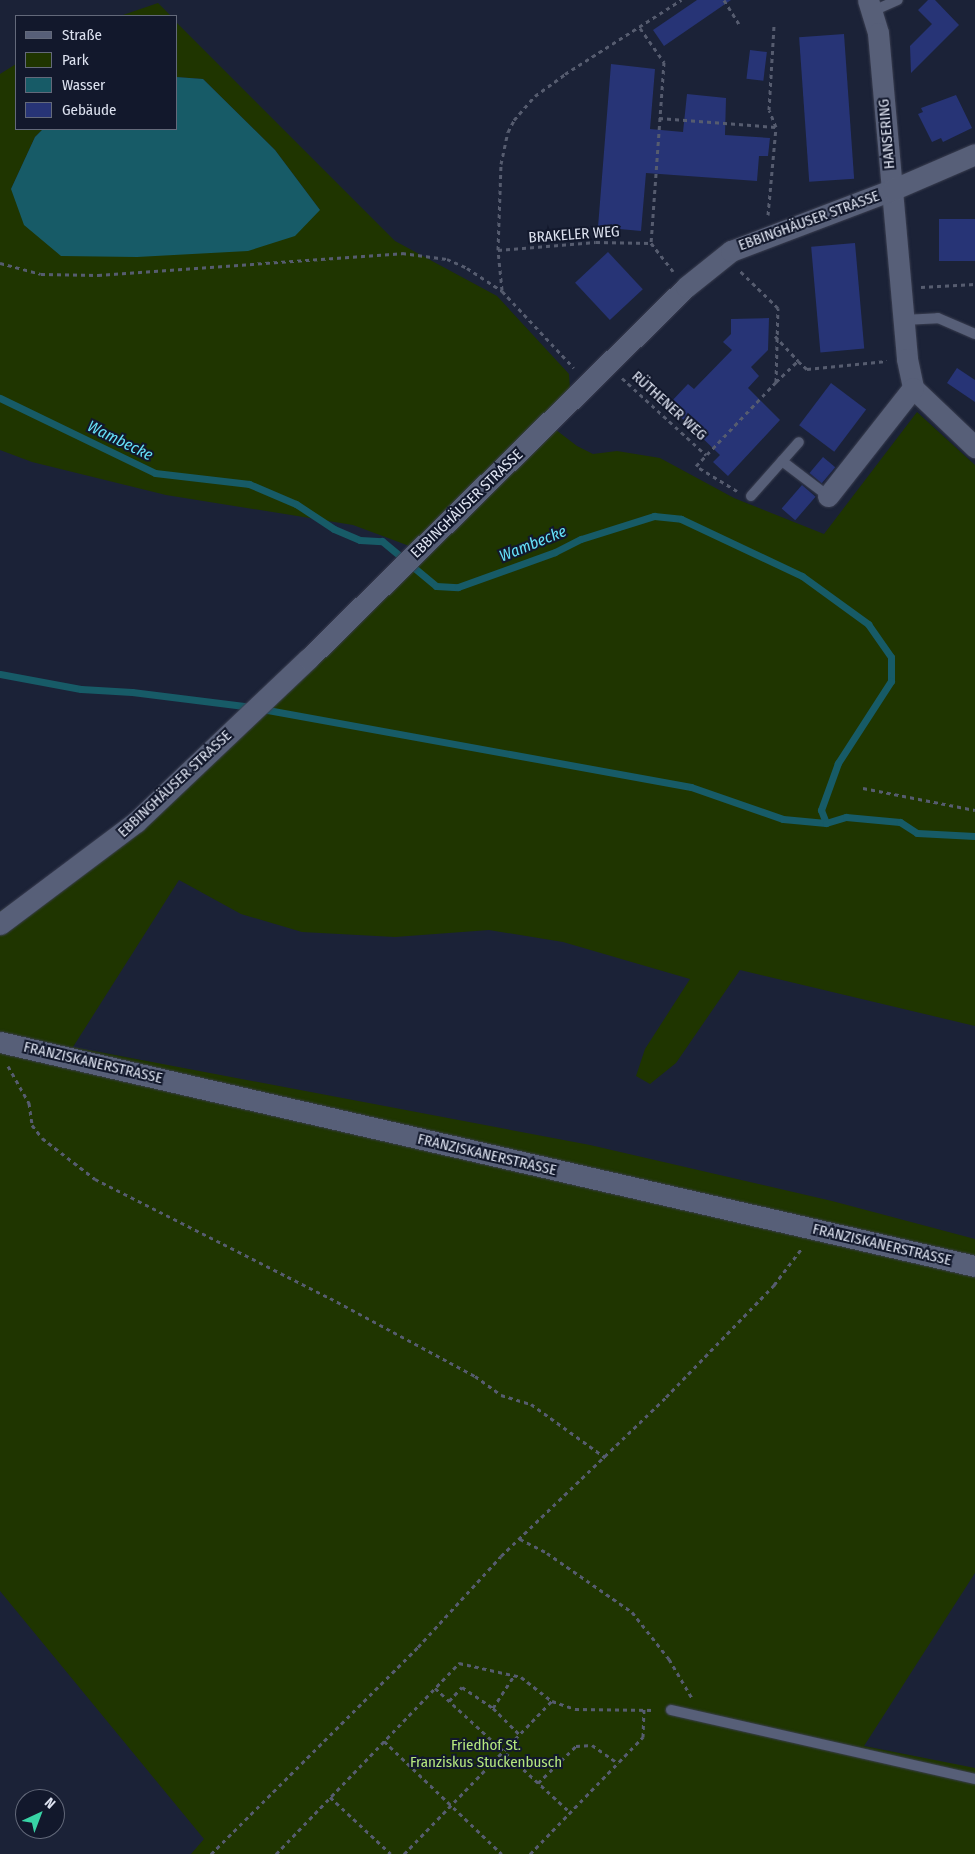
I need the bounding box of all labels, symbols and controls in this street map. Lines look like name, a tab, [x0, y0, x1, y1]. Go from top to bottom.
legend	[15, 15, 178, 130]
text: Straße	[62, 26, 102, 44]
text: Park	[62, 51, 89, 69]
text: Wasser	[62, 76, 105, 94]
street label: HANSERING	[875, 98, 899, 170]
text: Gebäude	[62, 101, 117, 119]
street label: EBBINGHÄUSER STRASSE	[736, 187, 882, 255]
street label: BRAKELER WEG	[528, 223, 620, 247]
street label: RÜTHENER WEG	[628, 368, 710, 444]
water label: Wambecke	[84, 417, 156, 465]
street label: EBBINGHÄUSER STRASSE	[407, 446, 527, 562]
water label: Wambecke	[497, 522, 569, 566]
street label: EBBINGHÄUSER STRASSE	[115, 727, 235, 841]
street label: FRANZISKANERSTRASSE	[22, 1038, 164, 1088]
street label: FRANZISKANERSTRASSE	[416, 1130, 558, 1180]
street label: FRANZISKANERSTRASSE	[811, 1220, 953, 1270]
park label: Friedhof St. Franziskus Stuckenbusch	[410, 1736, 562, 1771]
north arrow	[15, 1789, 65, 1839]
text: N	[41, 1794, 59, 1812]

